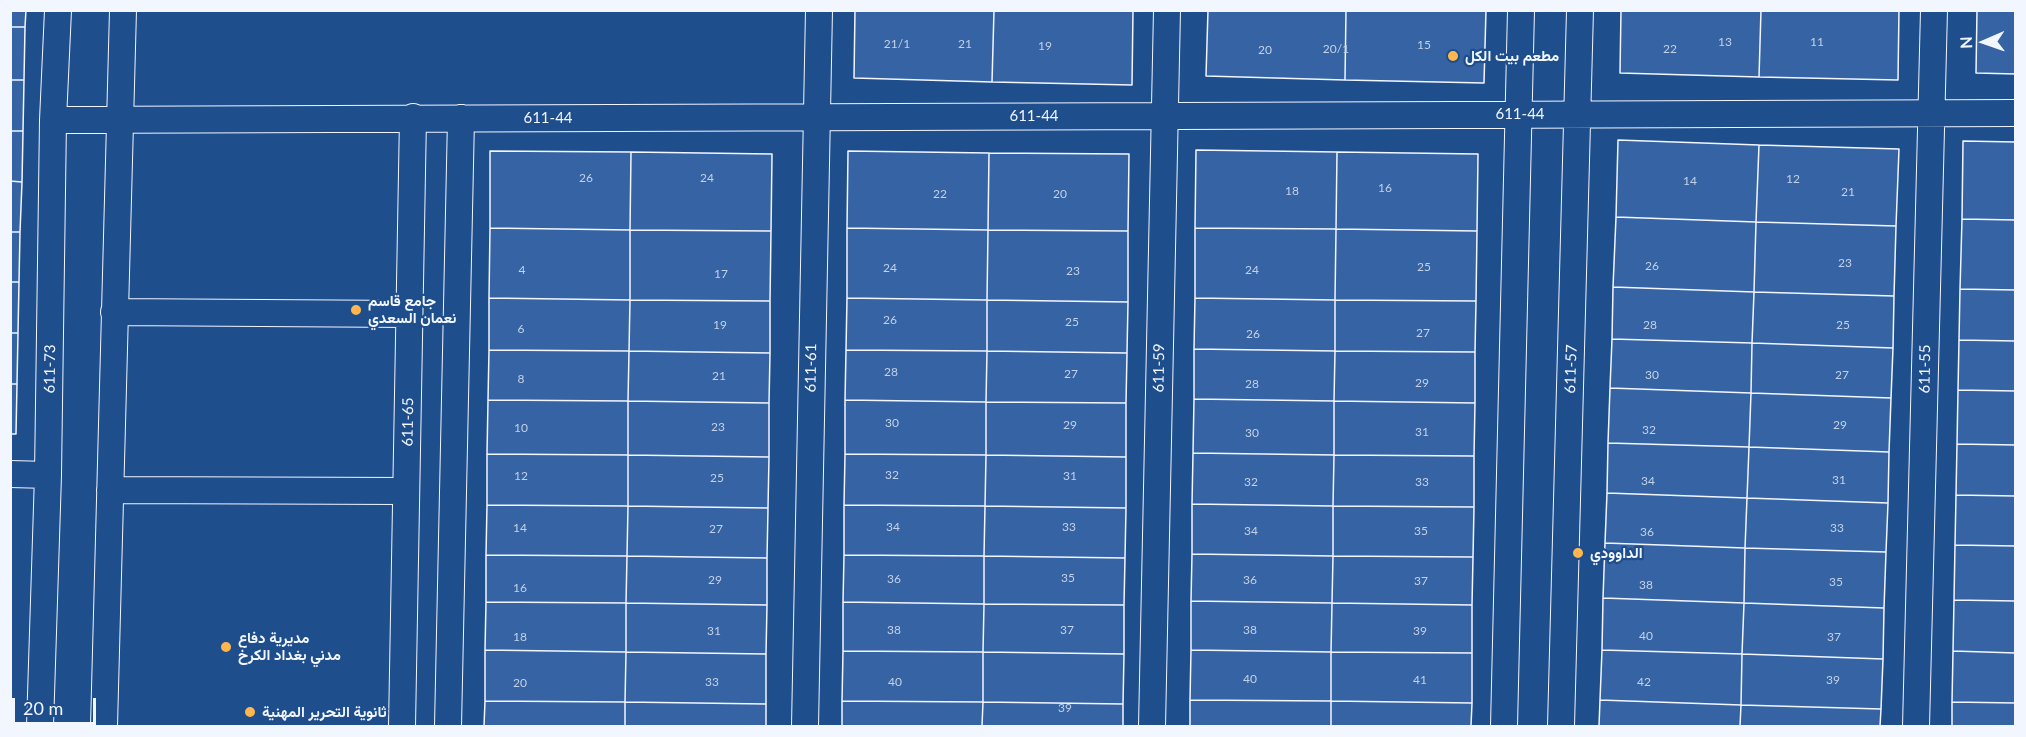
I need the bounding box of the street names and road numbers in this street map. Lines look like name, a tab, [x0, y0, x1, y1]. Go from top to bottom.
street label: 611-44	[1495, 105, 1545, 123]
street label: 611-44	[1009, 107, 1059, 125]
street label: 611-44	[523, 109, 573, 127]
street label: 611-61	[802, 343, 820, 393]
street label: 611-59	[1150, 343, 1168, 393]
street label: 611-73	[41, 344, 59, 394]
street label: 611-57	[1561, 344, 1581, 394]
street label: 611-55	[1916, 344, 1934, 394]
street label: 611-65	[399, 397, 417, 447]

